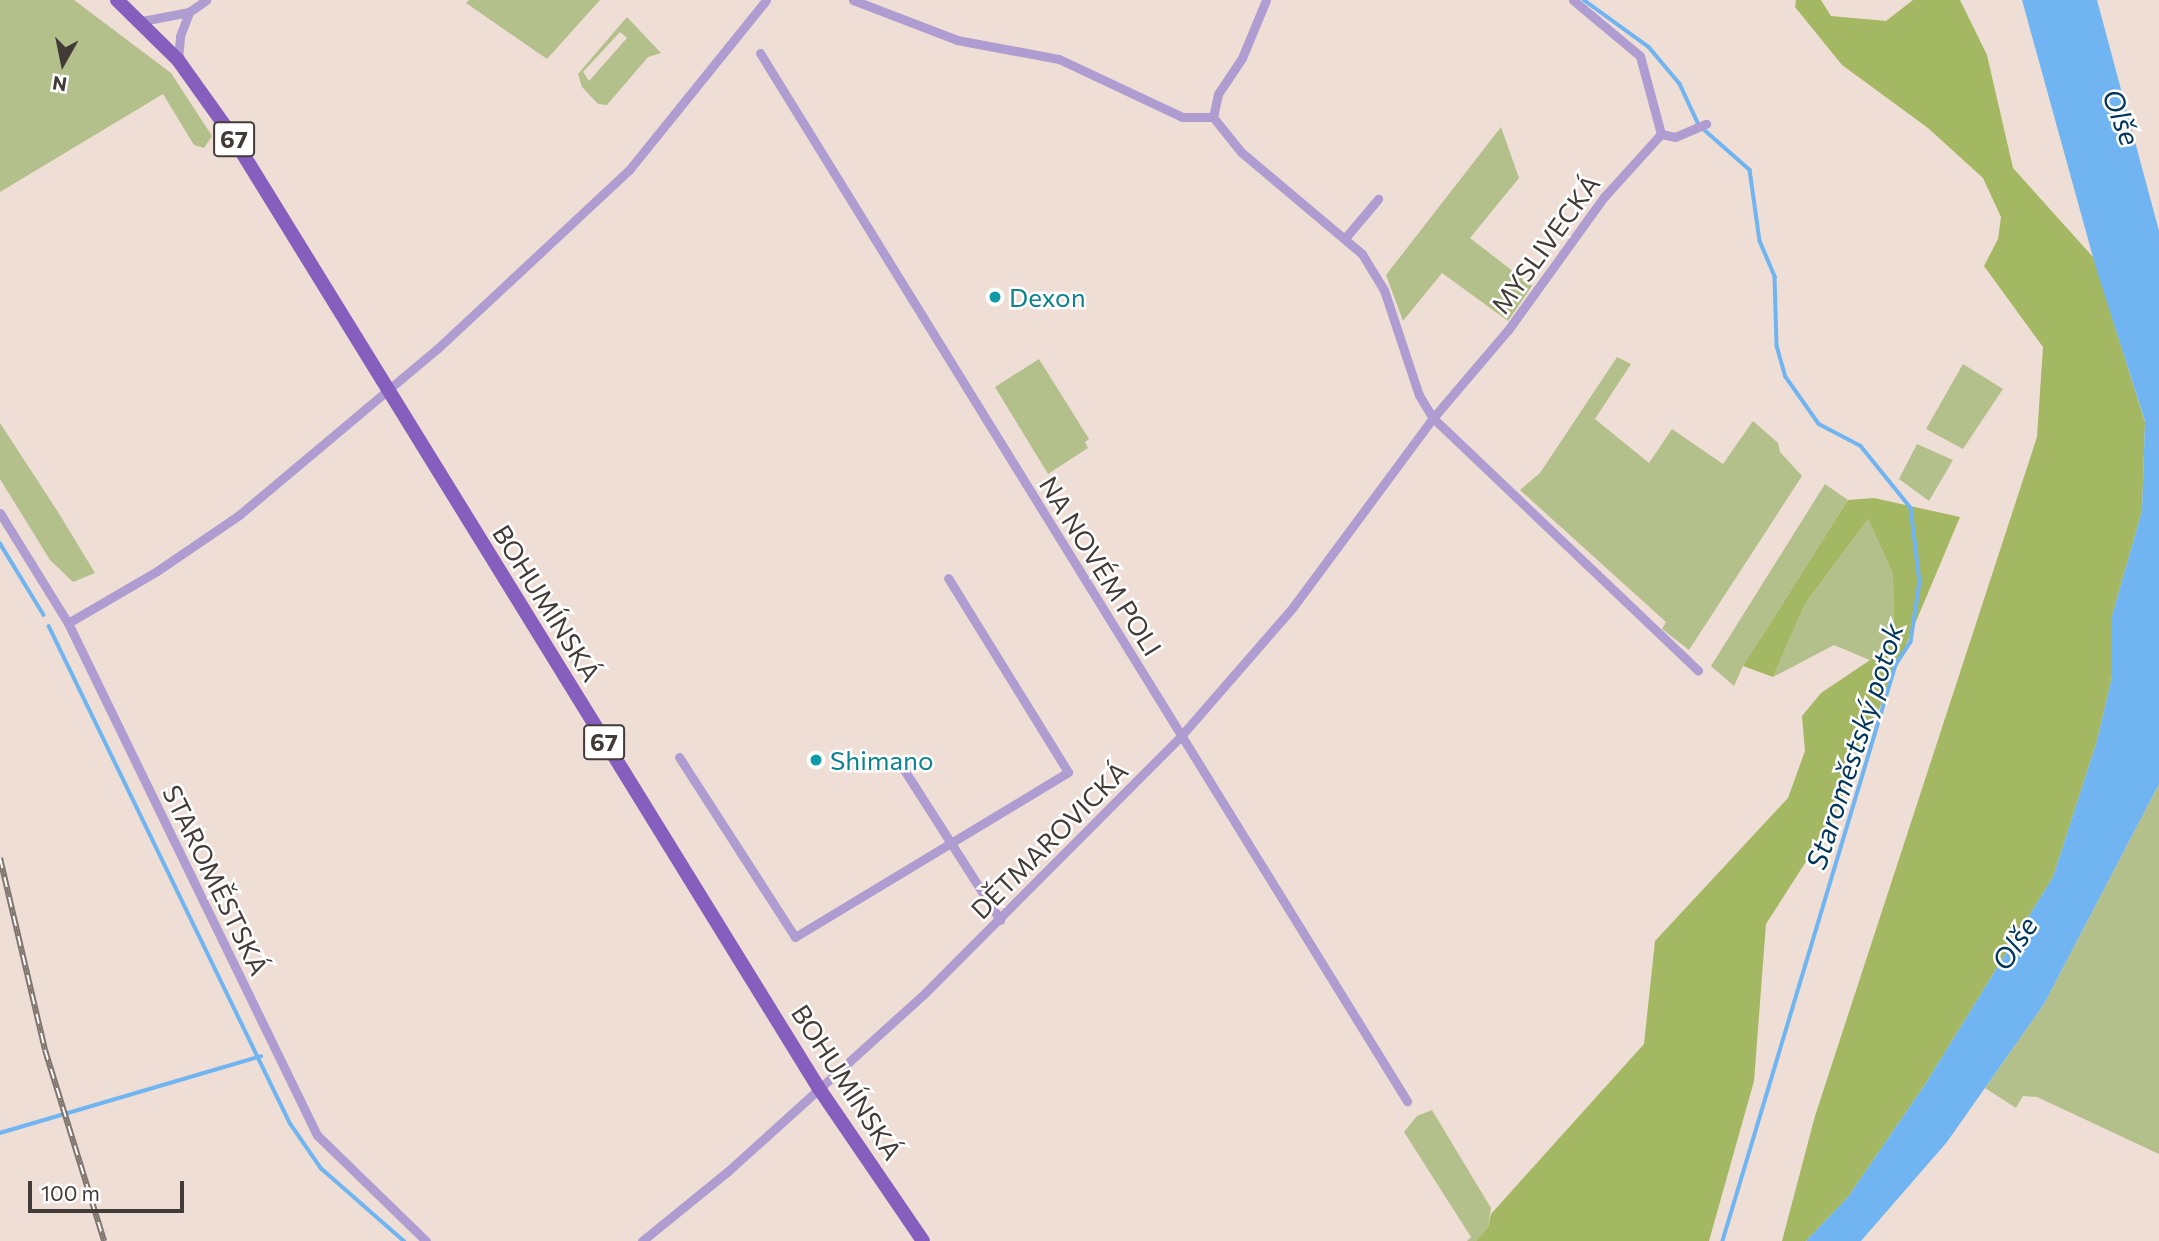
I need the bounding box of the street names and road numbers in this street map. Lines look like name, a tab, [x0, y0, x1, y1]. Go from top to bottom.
road number: 67	[213, 119, 255, 160]
street label: MYSLIVECKÁ	[1484, 169, 1606, 319]
street label: NA NOVÉM POLI	[1033, 471, 1169, 661]
street label: BOHUMÍNSKÁ	[486, 519, 608, 687]
road number: 67	[583, 722, 625, 762]
street label: DĚTMAROVICKÁ	[964, 755, 1134, 925]
street label: STAROMĚSTSKÁ	[156, 780, 276, 980]
street label: BOHUMÍNSKÁ	[785, 999, 909, 1165]

